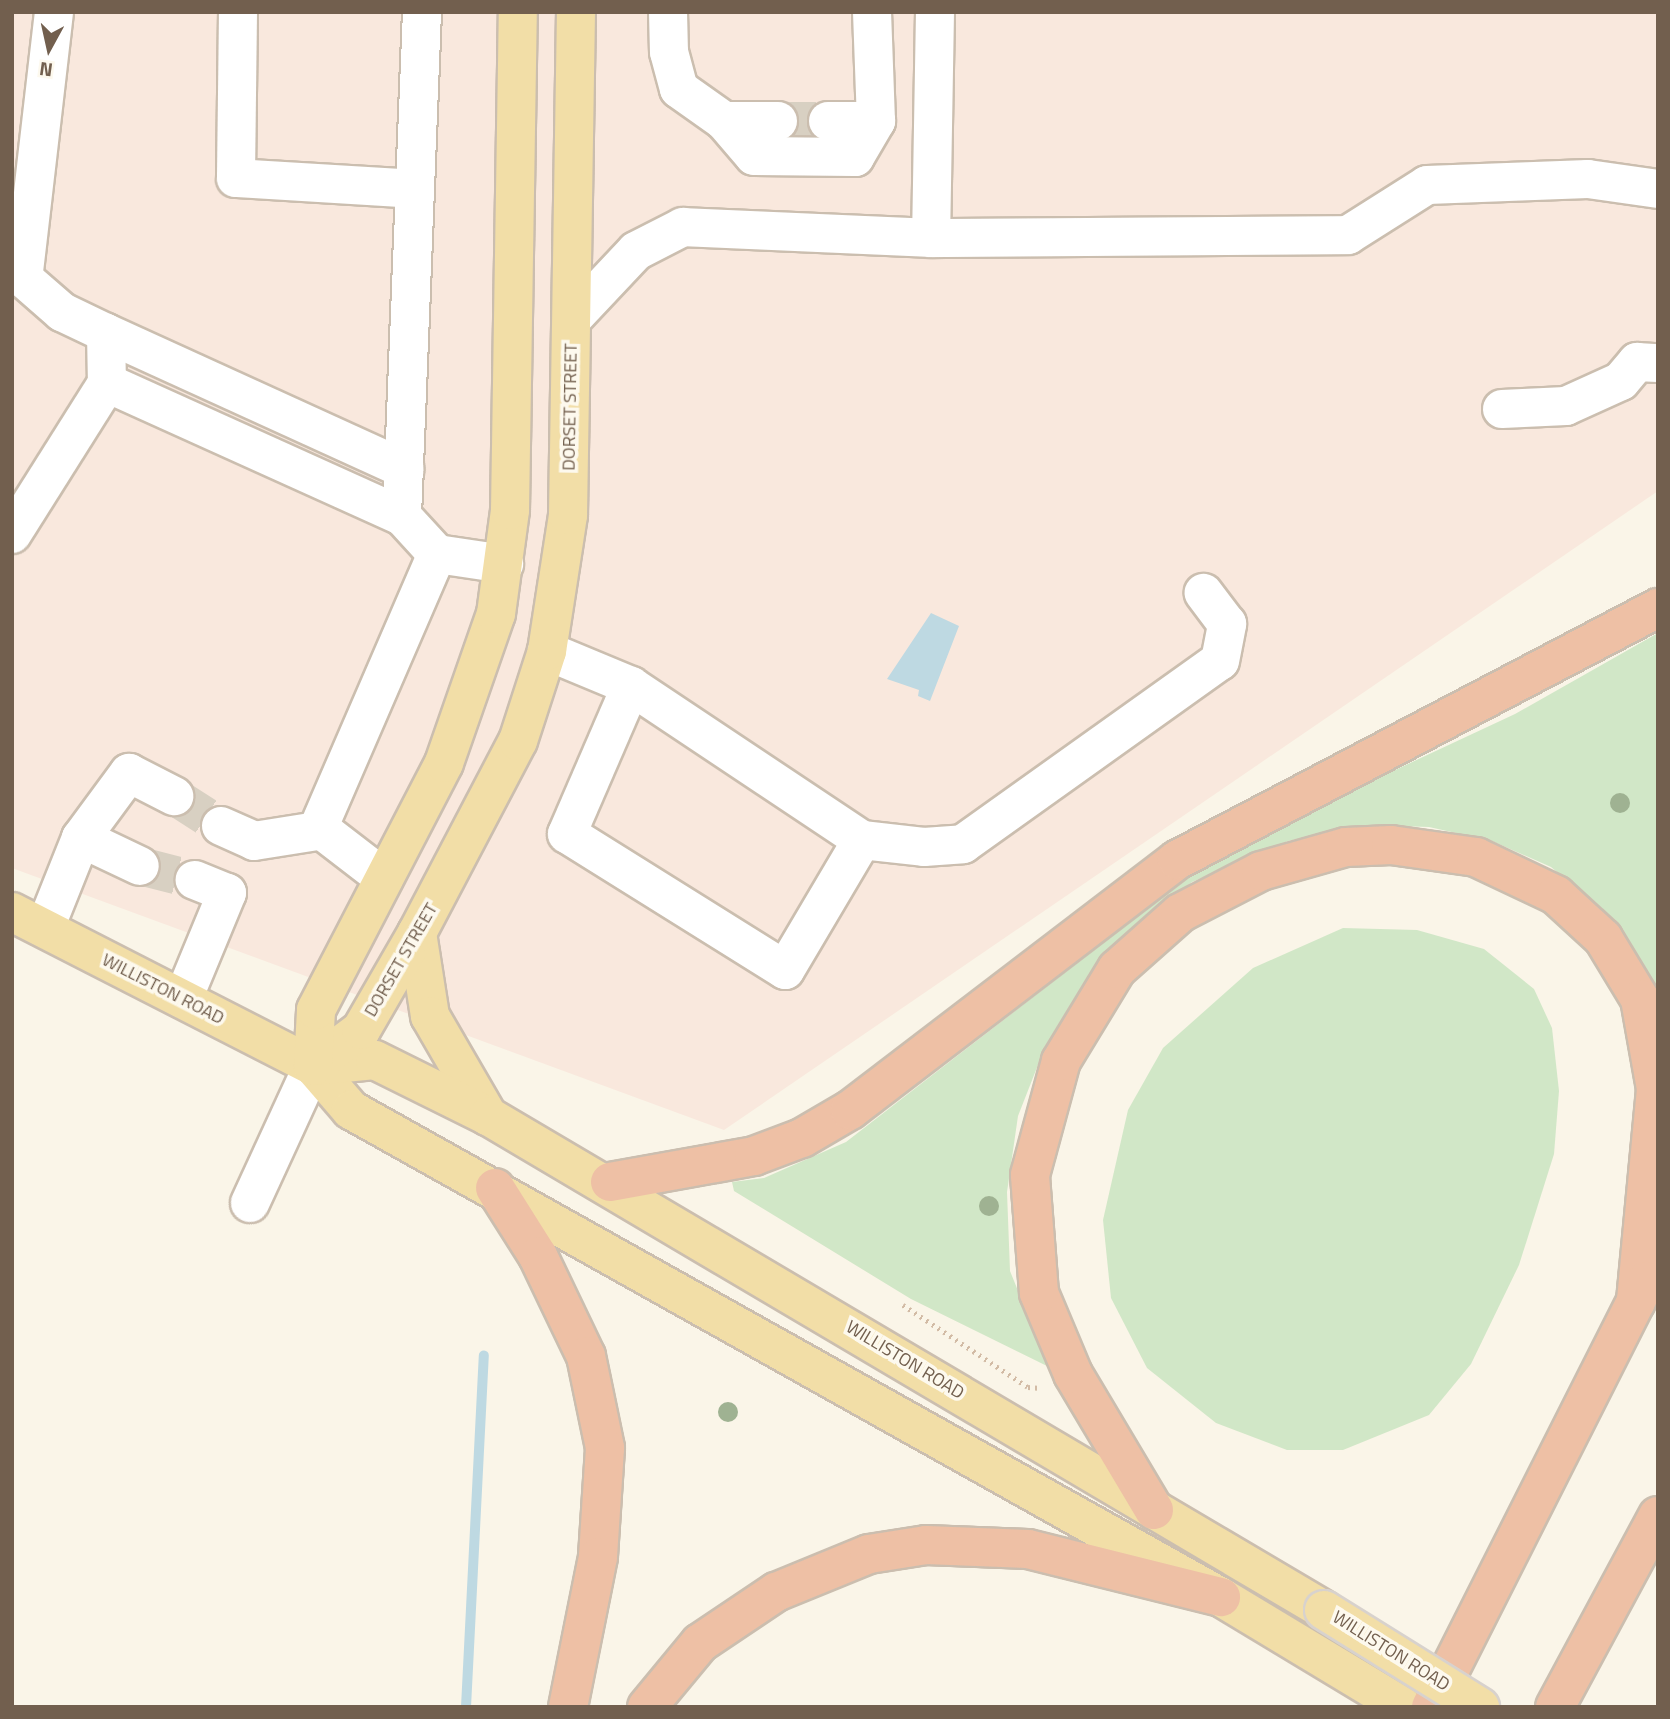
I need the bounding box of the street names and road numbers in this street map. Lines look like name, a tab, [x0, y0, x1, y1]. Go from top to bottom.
street label: DORSET STREET	[558, 343, 582, 471]
street label: DORSET STREET	[360, 899, 442, 1021]
street label: WILLISTON ROAD	[98, 949, 228, 1029]
street label: WILLISTON ROAD	[842, 1316, 968, 1404]
street label: WILLISTON ROAD	[1328, 1606, 1454, 1696]

